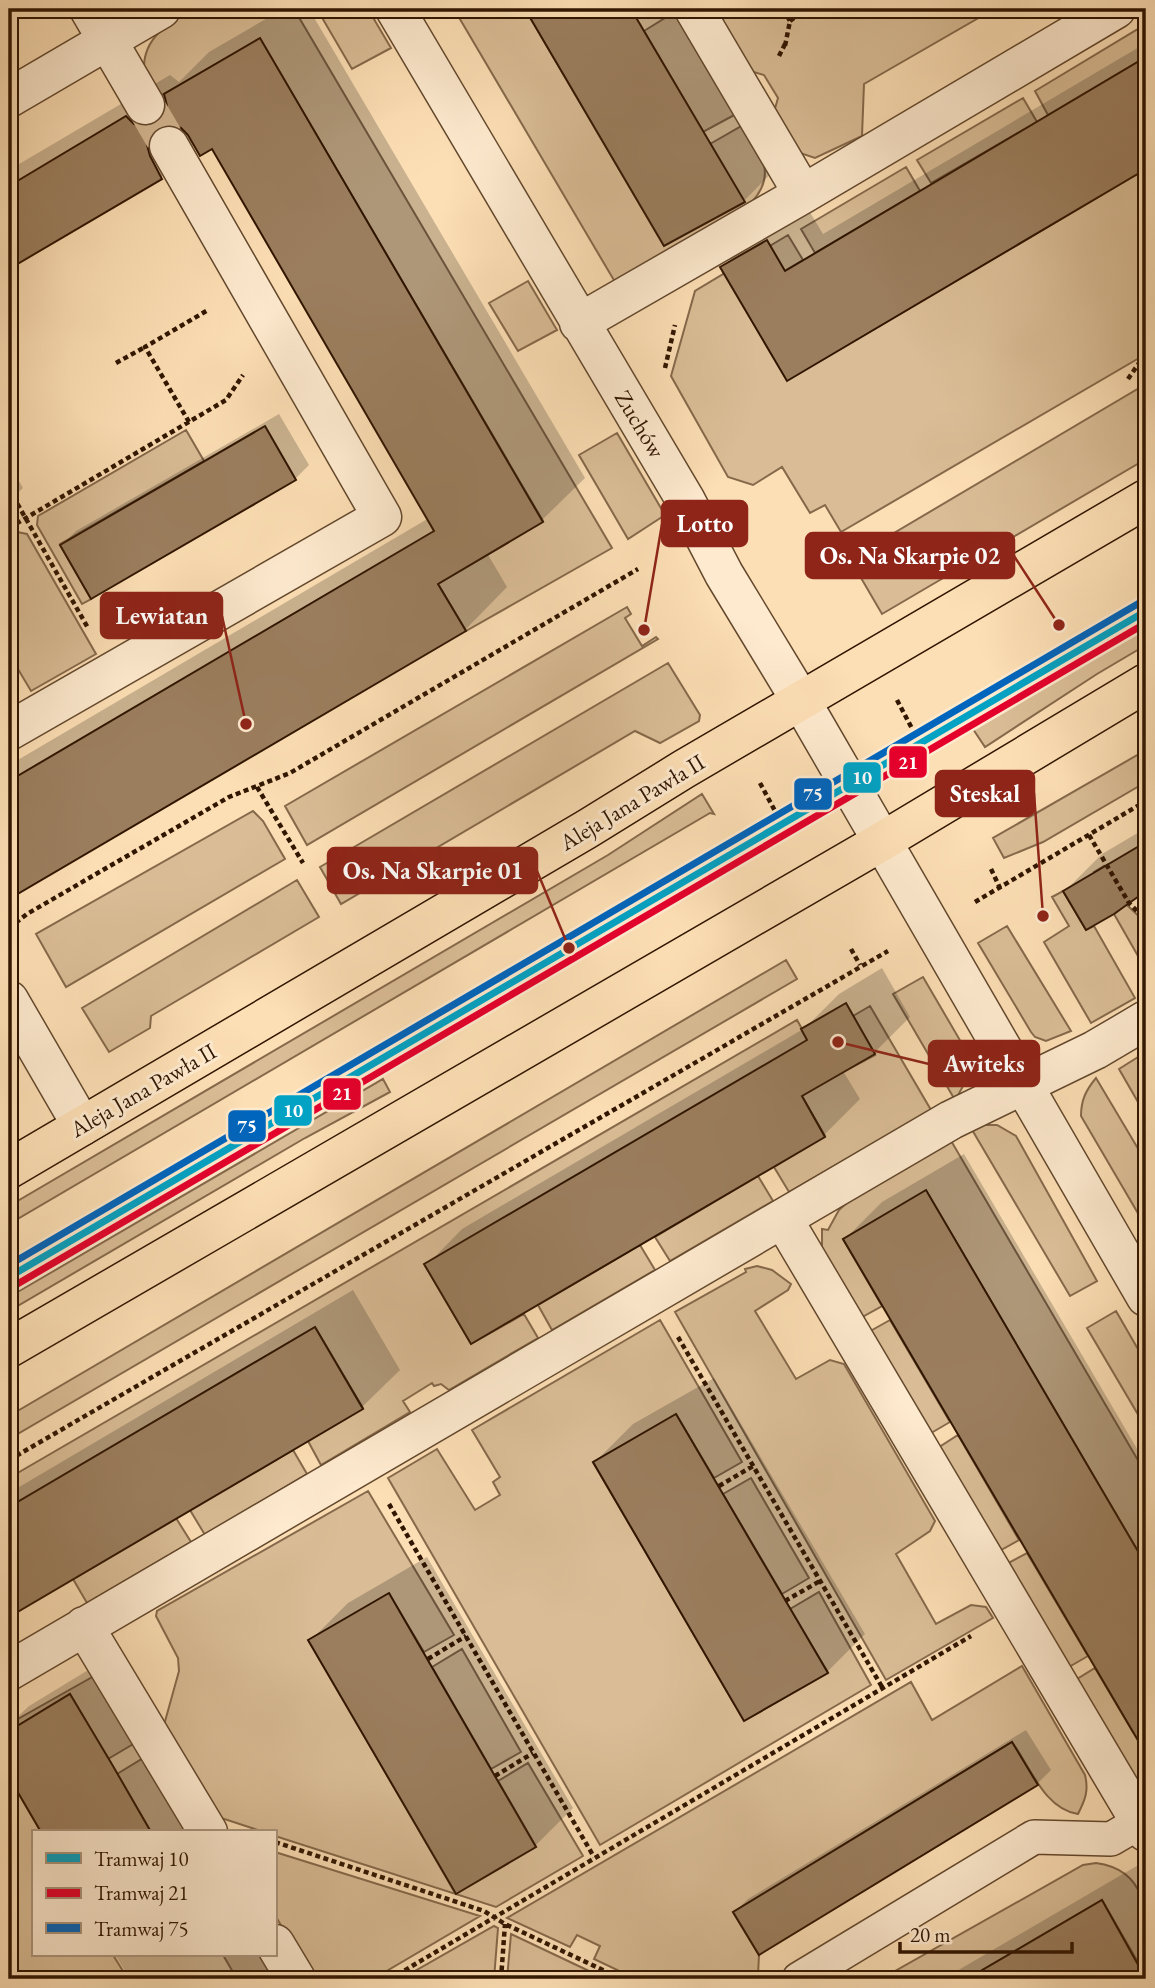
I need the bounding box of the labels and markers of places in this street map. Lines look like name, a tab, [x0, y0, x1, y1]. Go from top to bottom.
callout: Lotto	[662, 501, 747, 546]
callout: Os. Na Skarpie 02	[806, 533, 1014, 578]
callout: Lewiatan	[101, 593, 222, 638]
callout: Steskal	[936, 771, 1034, 816]
callout: Os. Na Skarpie 01	[328, 848, 537, 893]
callout: Awiteks	[929, 1041, 1039, 1086]

